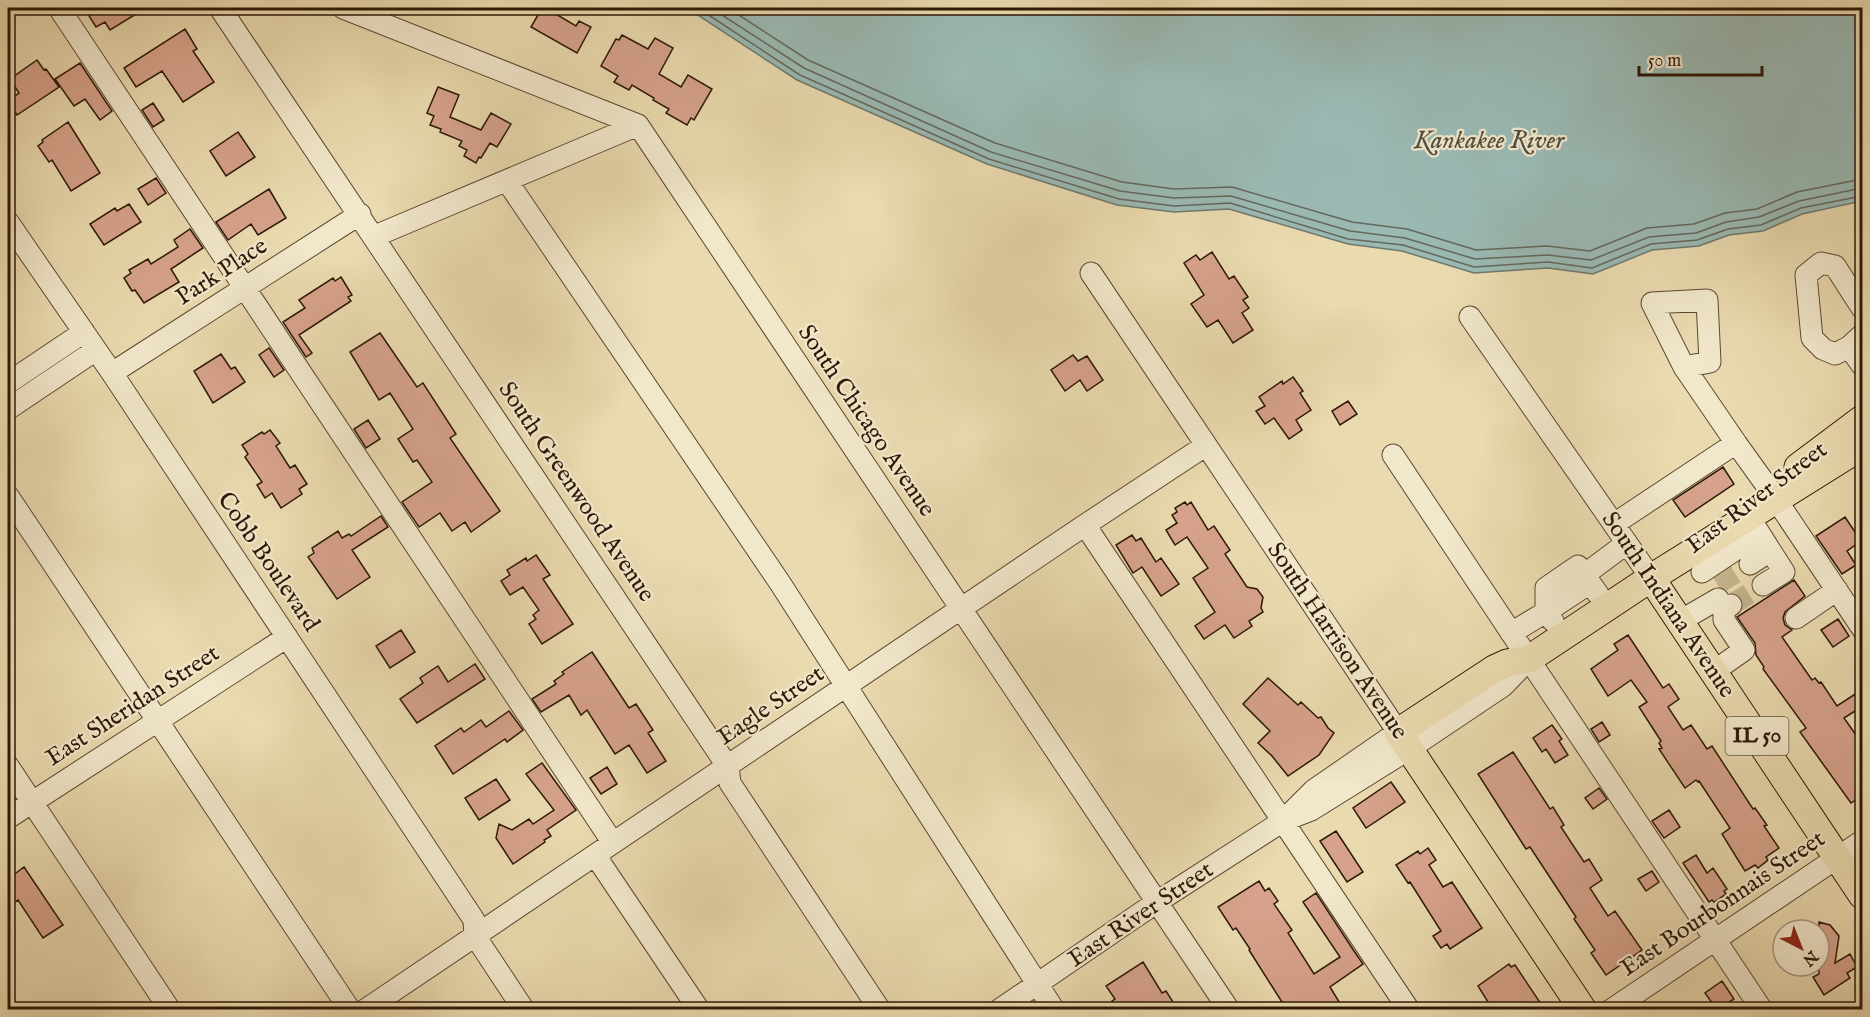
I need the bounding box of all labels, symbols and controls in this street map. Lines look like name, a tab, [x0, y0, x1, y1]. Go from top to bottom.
scale bar	[1639, 39, 1762, 77]
text: 50 m	[1648, 50, 1681, 73]
water label: Kankakee River	[1413, 124, 1565, 157]
street label: Park Place	[170, 231, 274, 313]
street label: South Chicago Avenue	[790, 319, 942, 523]
street label: South Greenwood Avenue	[491, 376, 661, 608]
street label: East River Street	[1680, 435, 1834, 561]
street label: Cobb Boulevard	[210, 486, 326, 638]
street label: South Indiana Avenue	[1594, 506, 1742, 704]
street label: South Harrison Avenue	[1259, 536, 1415, 746]
street label: East Sheridan Street	[40, 638, 226, 774]
street label: Eagle Street	[712, 659, 830, 753]
road number: IL 50	[1726, 717, 1788, 755]
street label: East Bourbonnais Street	[1615, 824, 1831, 984]
street label: East River Street	[1062, 855, 1220, 975]
north arrow	[1771, 918, 1831, 978]
text: N	[1798, 945, 1822, 970]

